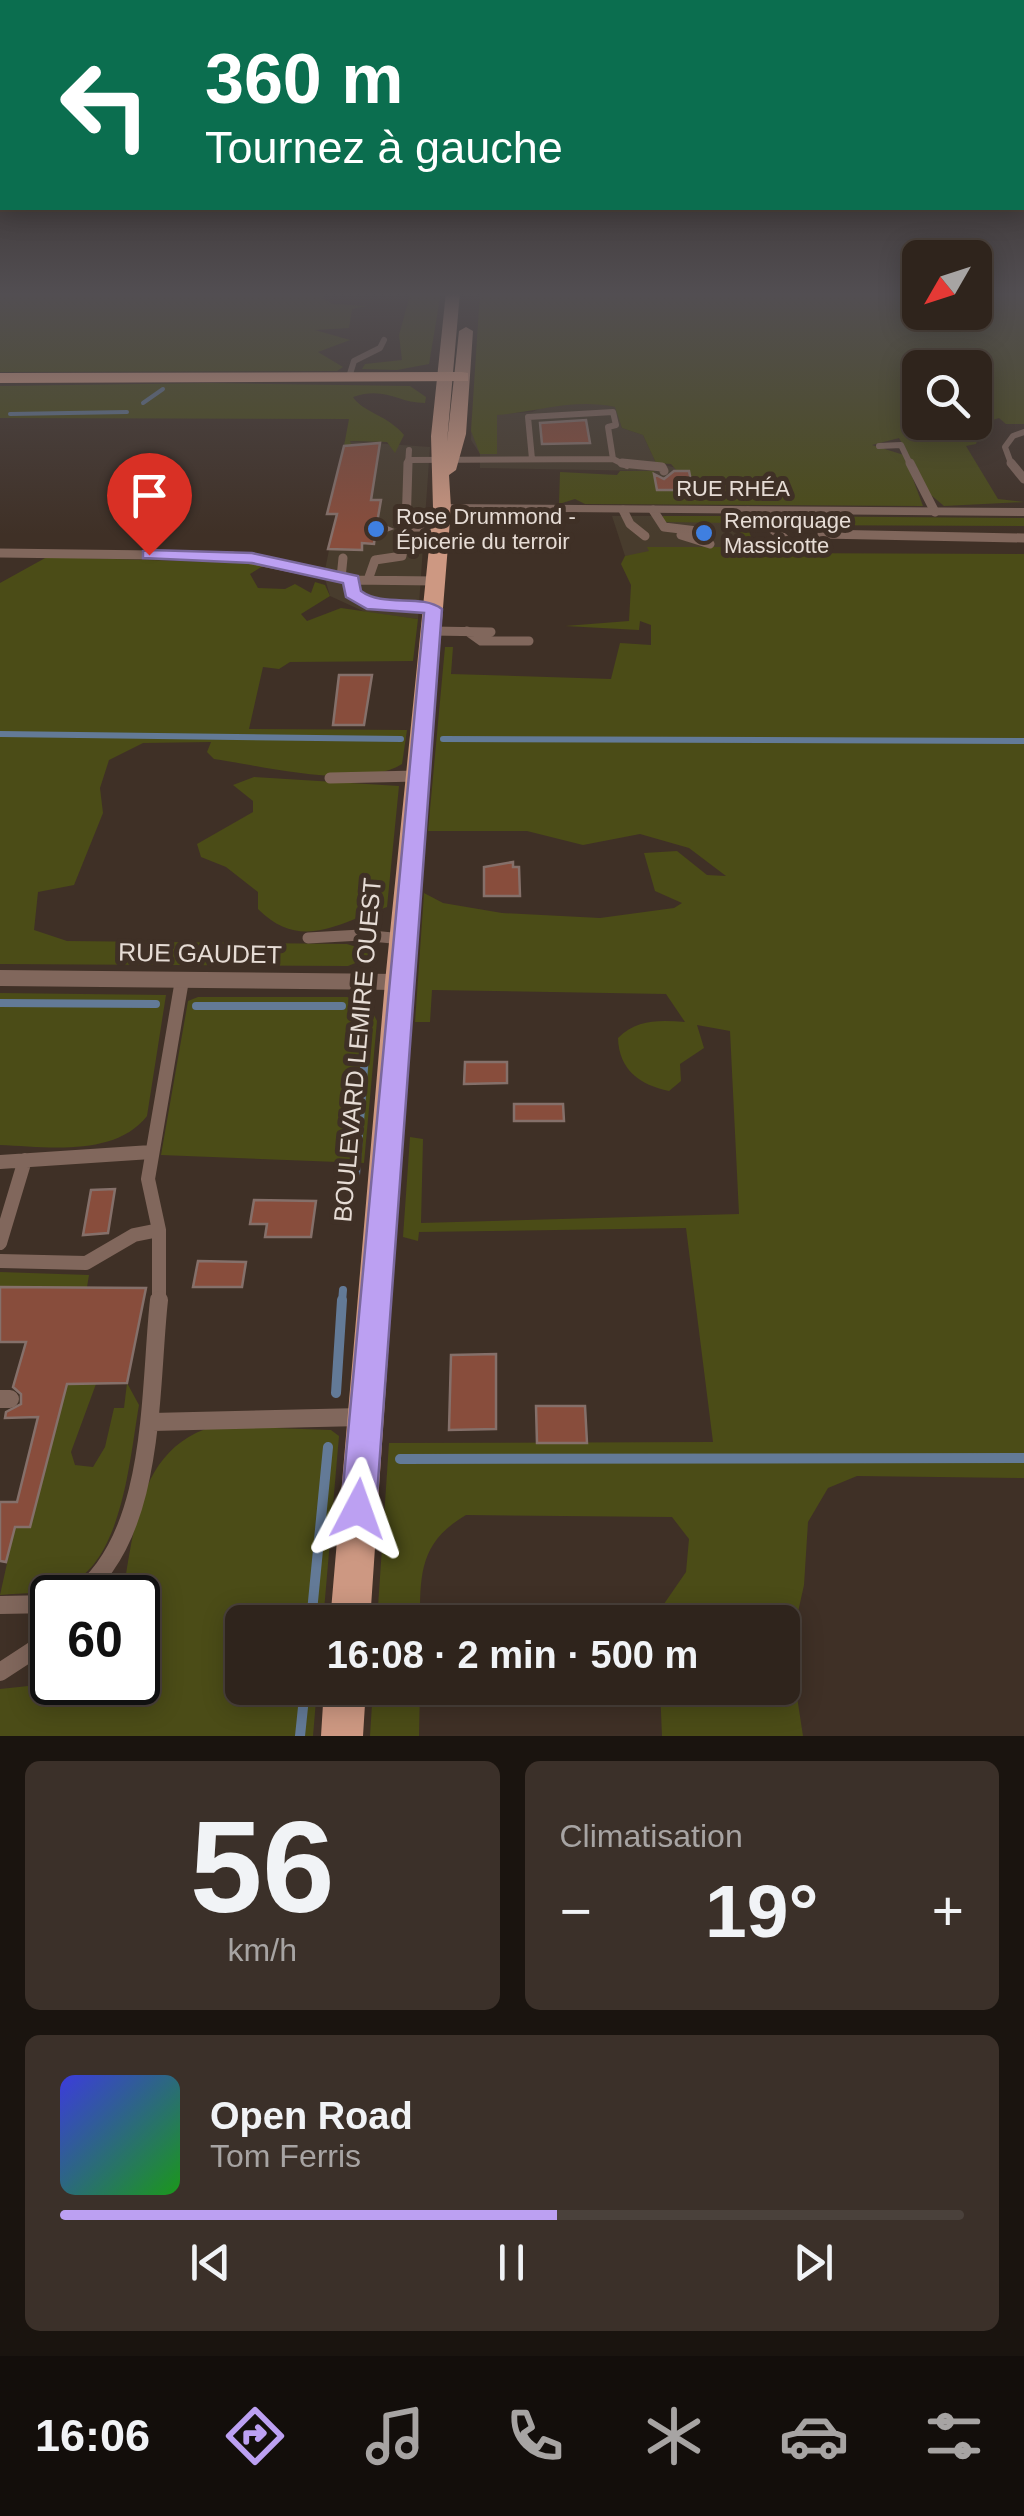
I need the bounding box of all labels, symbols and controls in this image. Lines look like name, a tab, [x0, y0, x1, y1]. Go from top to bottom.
icon: left	[40, 40, 170, 170]
text: 360 m	[205, 40, 403, 118]
text: Tournez à gauche	[205, 122, 563, 173]
north arrow	[902, 240, 992, 330]
map controls	[902, 240, 992, 440]
button: search	[902, 350, 992, 440]
pin	[107, 453, 192, 556]
icon: arrive	[122, 468, 177, 523]
street label: RUE RHÉA	[676, 476, 790, 501]
place label: Rose Drummond - Épicerie du terroir	[396, 504, 576, 554]
place label: Remorquage Massicotte	[724, 508, 851, 558]
marker: Rose Drummond - Épicerie du terroir	[365, 518, 387, 540]
marker: Remorquage Massicotte	[693, 522, 715, 544]
street label: BOULEVARD LEMIRE OUEST	[328, 877, 386, 1223]
street label: RUE GAUDET	[118, 938, 282, 968]
position arrow	[306, 1457, 410, 1561]
speed limit sign: 60	[30, 1575, 160, 1705]
text: 16:08 · 2 min · 500 m	[327, 1634, 698, 1676]
text: 56	[190, 1794, 335, 1940]
text: Climatisation	[560, 1818, 743, 1854]
text: 19°	[705, 1869, 818, 1953]
text: −	[560, 1880, 592, 1942]
text: +	[932, 1880, 964, 1942]
text: km/h	[228, 1932, 297, 1968]
text: Open Road	[210, 2095, 413, 2137]
text: Tom Ferris	[210, 2138, 361, 2174]
icon: previous	[183, 2235, 238, 2290]
icon: pause	[484, 2235, 539, 2290]
icon: next	[786, 2235, 841, 2290]
icon: directions	[220, 2401, 290, 2471]
icon: music	[360, 2401, 430, 2471]
icon: phone	[500, 2401, 570, 2471]
icon: climate	[639, 2401, 709, 2471]
icon: car	[779, 2401, 849, 2471]
icon: filters	[919, 2401, 989, 2471]
text: 16:06	[35, 2410, 150, 2461]

